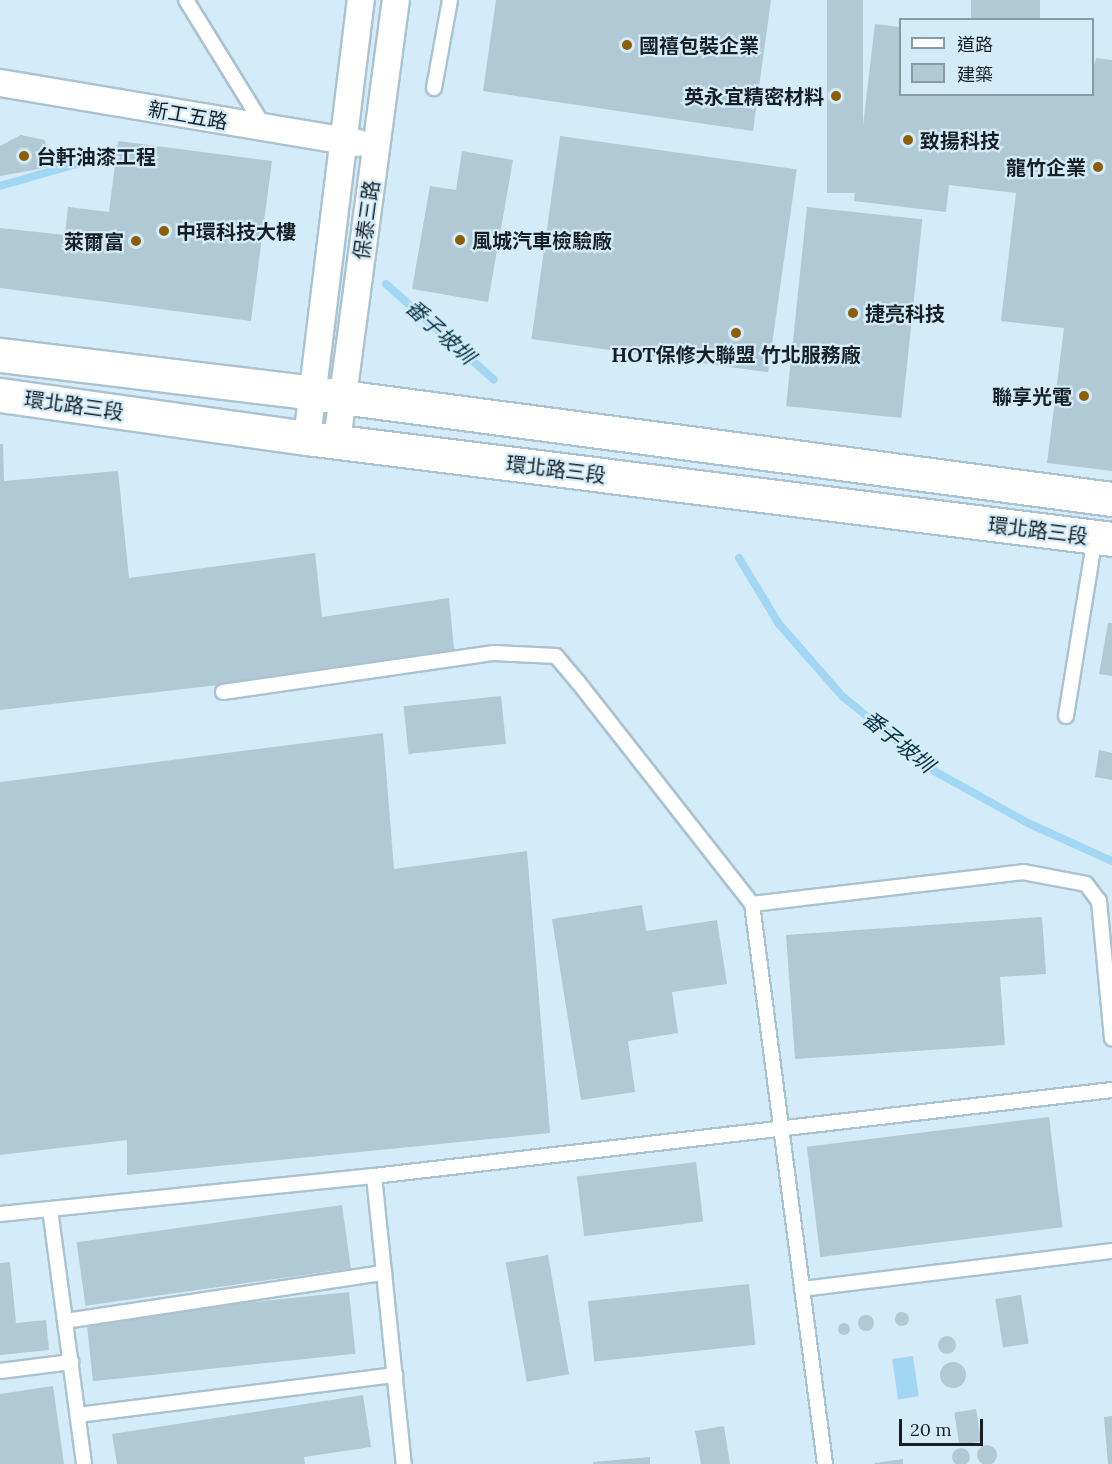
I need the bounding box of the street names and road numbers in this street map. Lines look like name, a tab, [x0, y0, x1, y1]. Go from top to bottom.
street label: 新工五路	[147, 96, 229, 134]
street label: 保泰三路	[349, 179, 383, 261]
street label: 環北路三段	[23, 386, 125, 424]
street label: 環北路三段	[505, 451, 607, 487]
street label: 環北路三段	[987, 512, 1089, 548]

